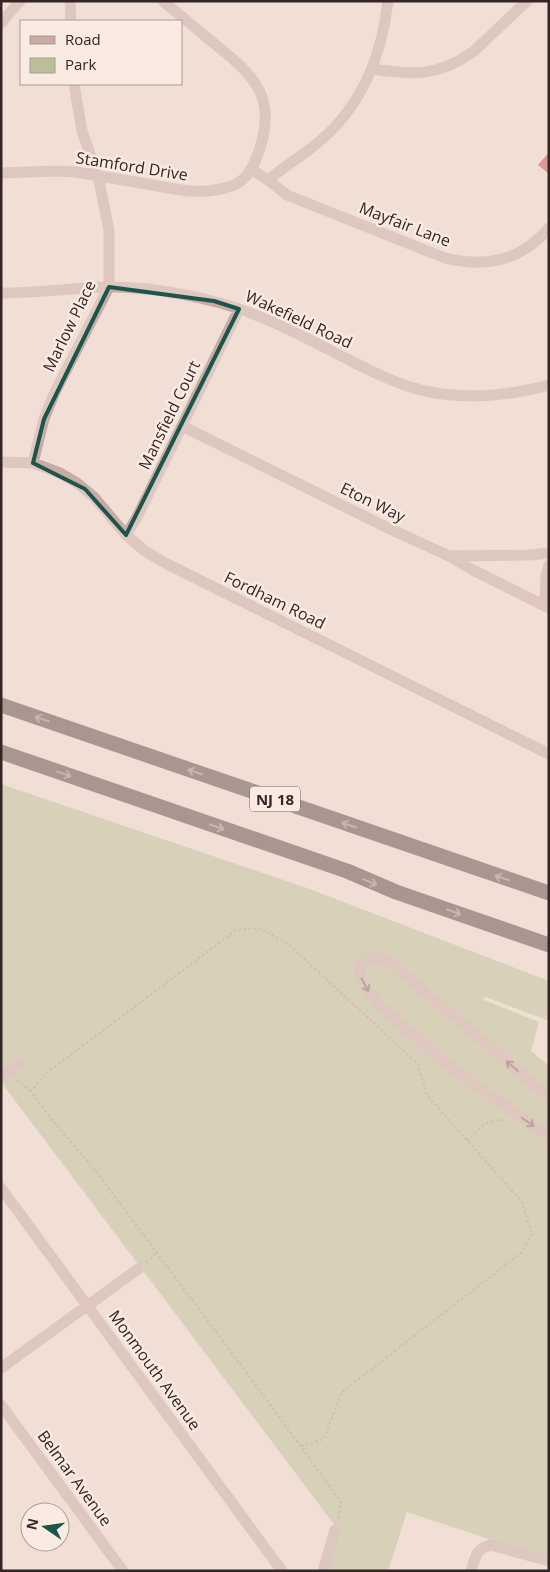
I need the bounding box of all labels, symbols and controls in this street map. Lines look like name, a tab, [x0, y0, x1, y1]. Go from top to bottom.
legend	[20, 20, 182, 85]
text: Road	[65, 29, 101, 49]
text: Park	[65, 54, 96, 74]
street label: Stamford Drive	[75, 146, 189, 186]
street label: Mayfair Lane	[356, 196, 454, 252]
street label: Marlow Place	[37, 277, 101, 375]
street label: Wakefield Road	[242, 285, 356, 353]
street label: Mansfield Court	[133, 356, 205, 473]
street label: Eton Way	[337, 477, 410, 528]
street label: Fordham Road	[221, 566, 329, 634]
one-way arrow	[34, 714, 50, 723]
one-way arrow	[188, 767, 203, 776]
one-way arrow	[56, 770, 71, 779]
road number: NJ 18	[250, 786, 300, 812]
one-way arrow	[341, 820, 357, 829]
one-way arrow	[209, 823, 225, 832]
one-way arrow	[495, 872, 511, 882]
one-way arrow	[362, 877, 377, 887]
one-way arrow	[446, 908, 461, 917]
one-way arrow	[360, 977, 370, 992]
one-way arrow	[505, 1060, 518, 1071]
one-way arrow	[521, 1117, 535, 1127]
street label: Monmouth Avenue	[104, 1306, 206, 1435]
street label: Belmar Avenue	[33, 1426, 117, 1530]
north arrow	[20, 1502, 70, 1552]
text: N	[21, 1516, 42, 1532]

